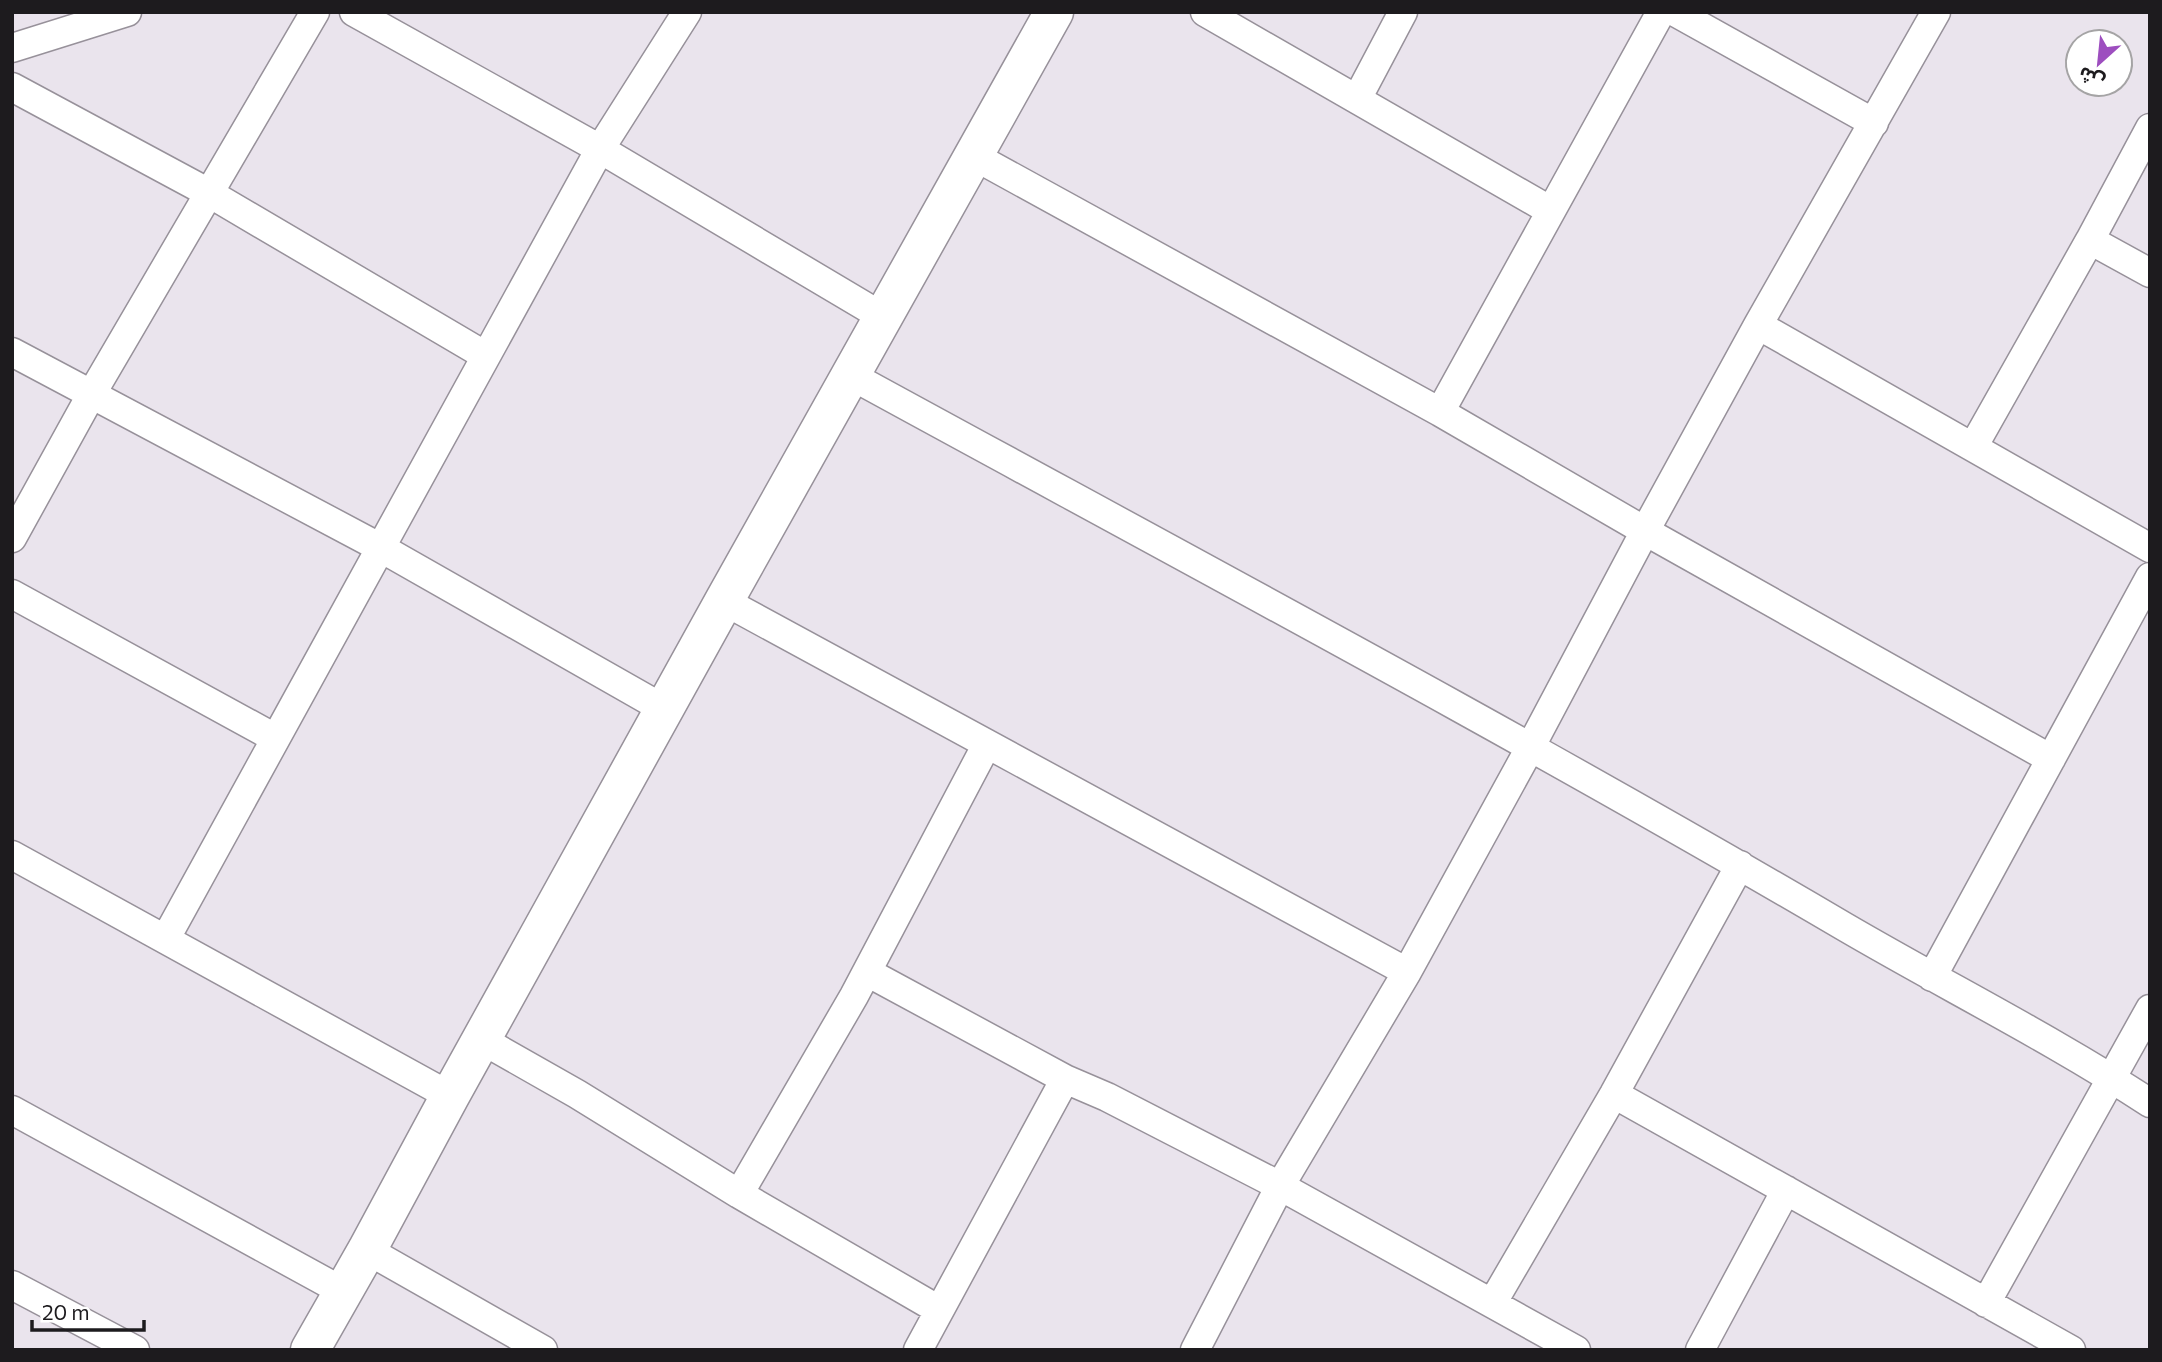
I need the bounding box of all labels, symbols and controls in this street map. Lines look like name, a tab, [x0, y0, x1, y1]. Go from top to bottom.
north arrow	[2064, 28, 2134, 98]
text: ش	[2074, 62, 2108, 95]
scale bar	[32, 1288, 144, 1332]
text: 20 m	[42, 1299, 90, 1324]

